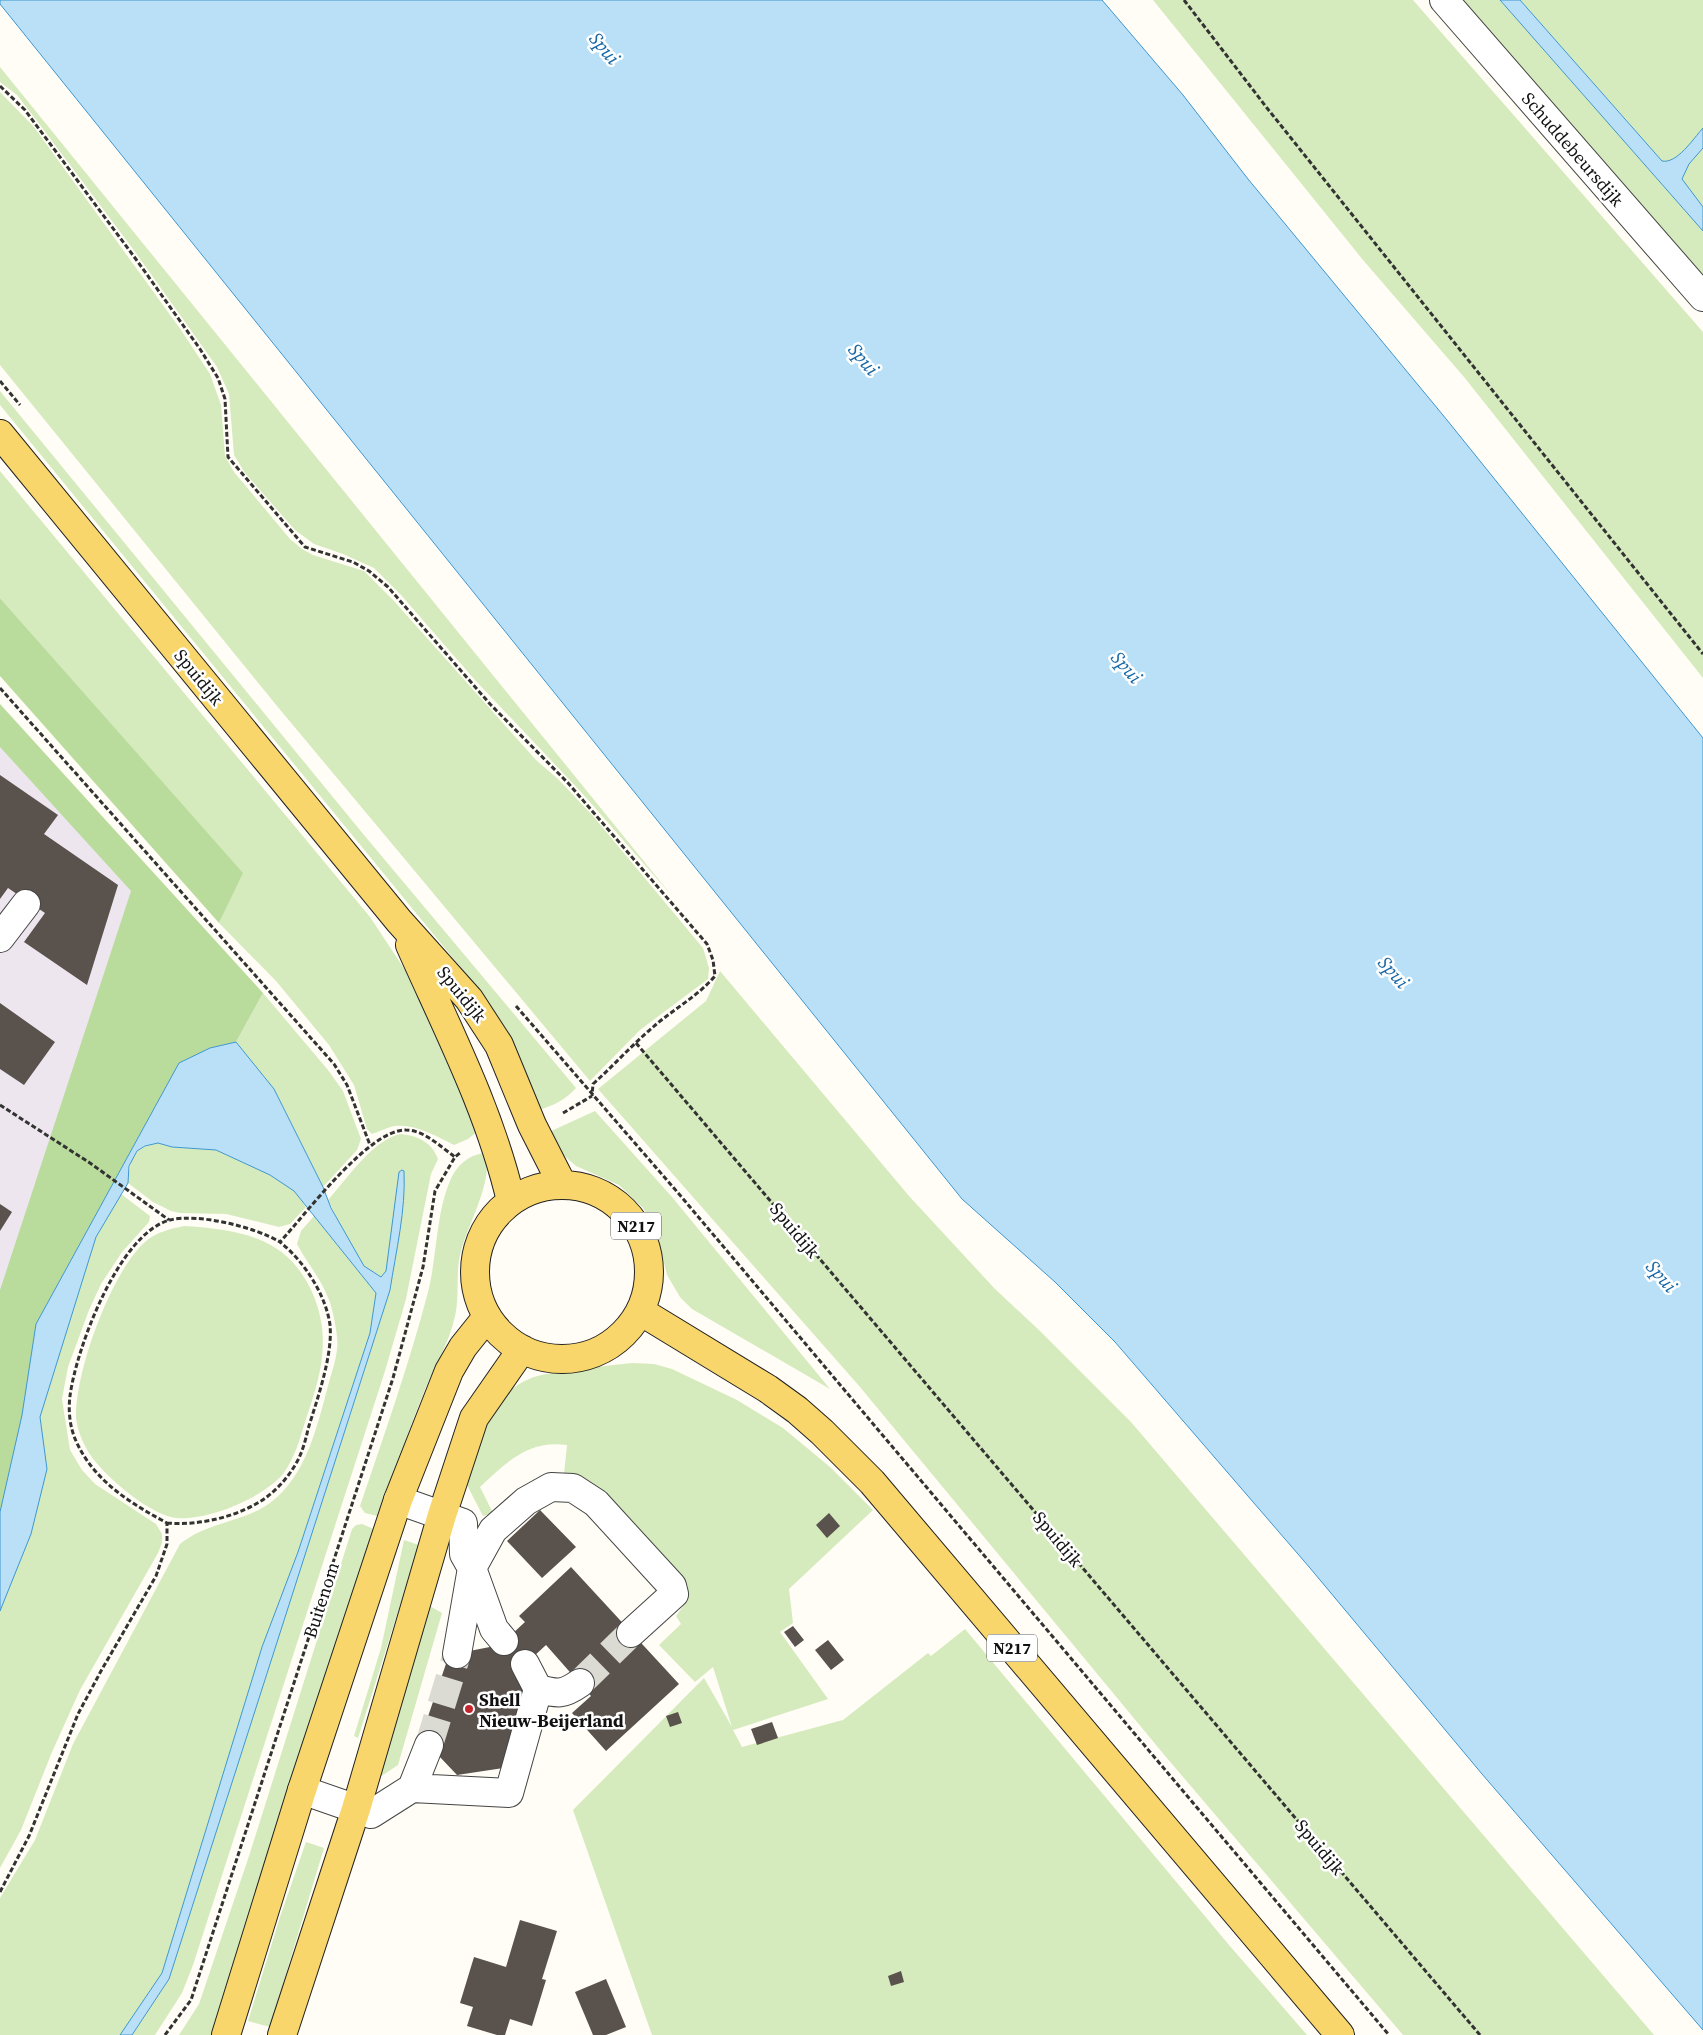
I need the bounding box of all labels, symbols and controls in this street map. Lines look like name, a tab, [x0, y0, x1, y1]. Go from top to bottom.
water label: Spui	[584, 26, 626, 70]
street label: Schuddebeursdijk	[1516, 86, 1630, 212]
water label: Spui	[843, 337, 885, 381]
street label: Spuidijk	[169, 644, 229, 710]
water label: Spui	[1106, 645, 1149, 689]
water label: Spui	[1373, 950, 1416, 994]
street label: Spuidijk	[432, 961, 492, 1027]
street label: Spuidijk	[764, 1197, 826, 1263]
road number: N217	[611, 1212, 661, 1240]
water label: Spui	[1641, 1254, 1684, 1298]
street label: Spuidijk	[1027, 1506, 1089, 1572]
street label: Buitenom	[297, 1559, 345, 1641]
road number: N217	[987, 1635, 1037, 1662]
place label: Shell Nieuw-Beijerland	[479, 1687, 624, 1733]
marker: Shell Nieuw-Beijerland	[463, 1703, 475, 1715]
street label: Spuidijk	[1289, 1814, 1351, 1880]

